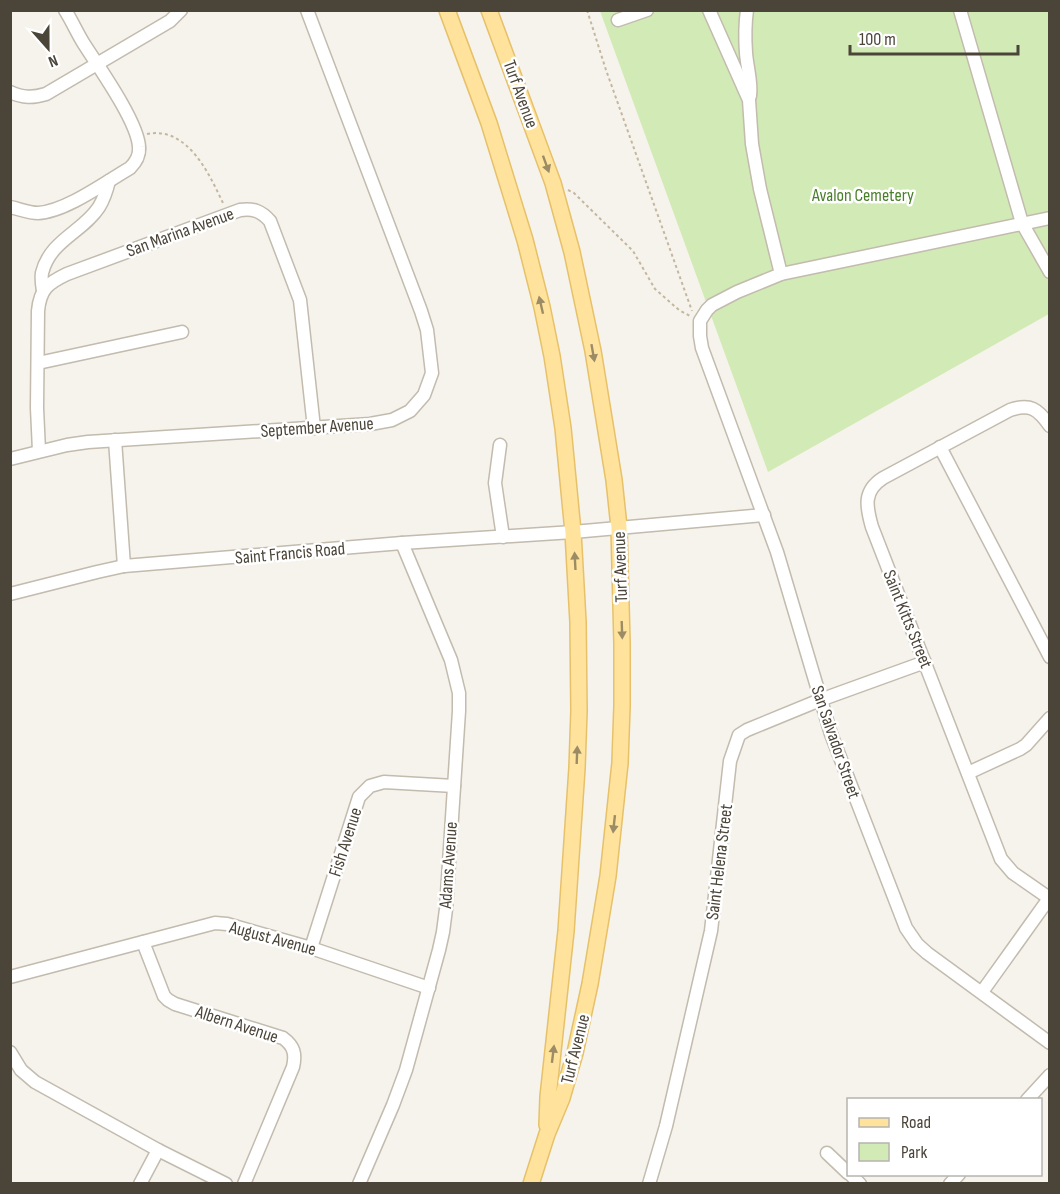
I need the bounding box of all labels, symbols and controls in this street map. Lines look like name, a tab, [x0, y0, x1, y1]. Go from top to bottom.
north arrow	[18, 18, 78, 78]
scale bar	[850, 18, 1018, 56]
text: 100 m	[859, 29, 896, 50]
text: N	[45, 50, 60, 71]
street label: Turf Avenue	[499, 57, 543, 131]
one-way arrow	[542, 155, 552, 173]
park label: Avalon Cemetery	[811, 185, 914, 206]
street label: San Marina Avenue	[124, 203, 237, 262]
one-way arrow	[536, 295, 545, 314]
one-way arrow	[589, 343, 598, 362]
street label: September Avenue	[260, 413, 374, 442]
street label: Turf Avenue	[609, 531, 632, 603]
street label: Saint Francis Road	[234, 538, 346, 569]
one-way arrow	[570, 551, 579, 570]
street label: Saint Kitts Street	[878, 567, 937, 672]
one-way arrow	[617, 620, 627, 639]
street label: San Salvador Street	[806, 683, 865, 802]
one-way arrow	[572, 746, 582, 765]
street label: Saint Helena Street	[702, 802, 737, 921]
street label: Fish Avenue	[324, 805, 367, 879]
one-way arrow	[609, 815, 619, 834]
street label: Adams Avenue	[435, 821, 462, 910]
street label: August Avenue	[226, 917, 318, 960]
street label: Albern Avenue	[192, 1001, 281, 1048]
street label: Turf Avenue	[557, 1012, 594, 1086]
one-way arrow	[549, 1045, 558, 1064]
legend	[847, 1098, 1042, 1176]
text: Road	[901, 1112, 931, 1133]
text: Park	[901, 1142, 927, 1163]

